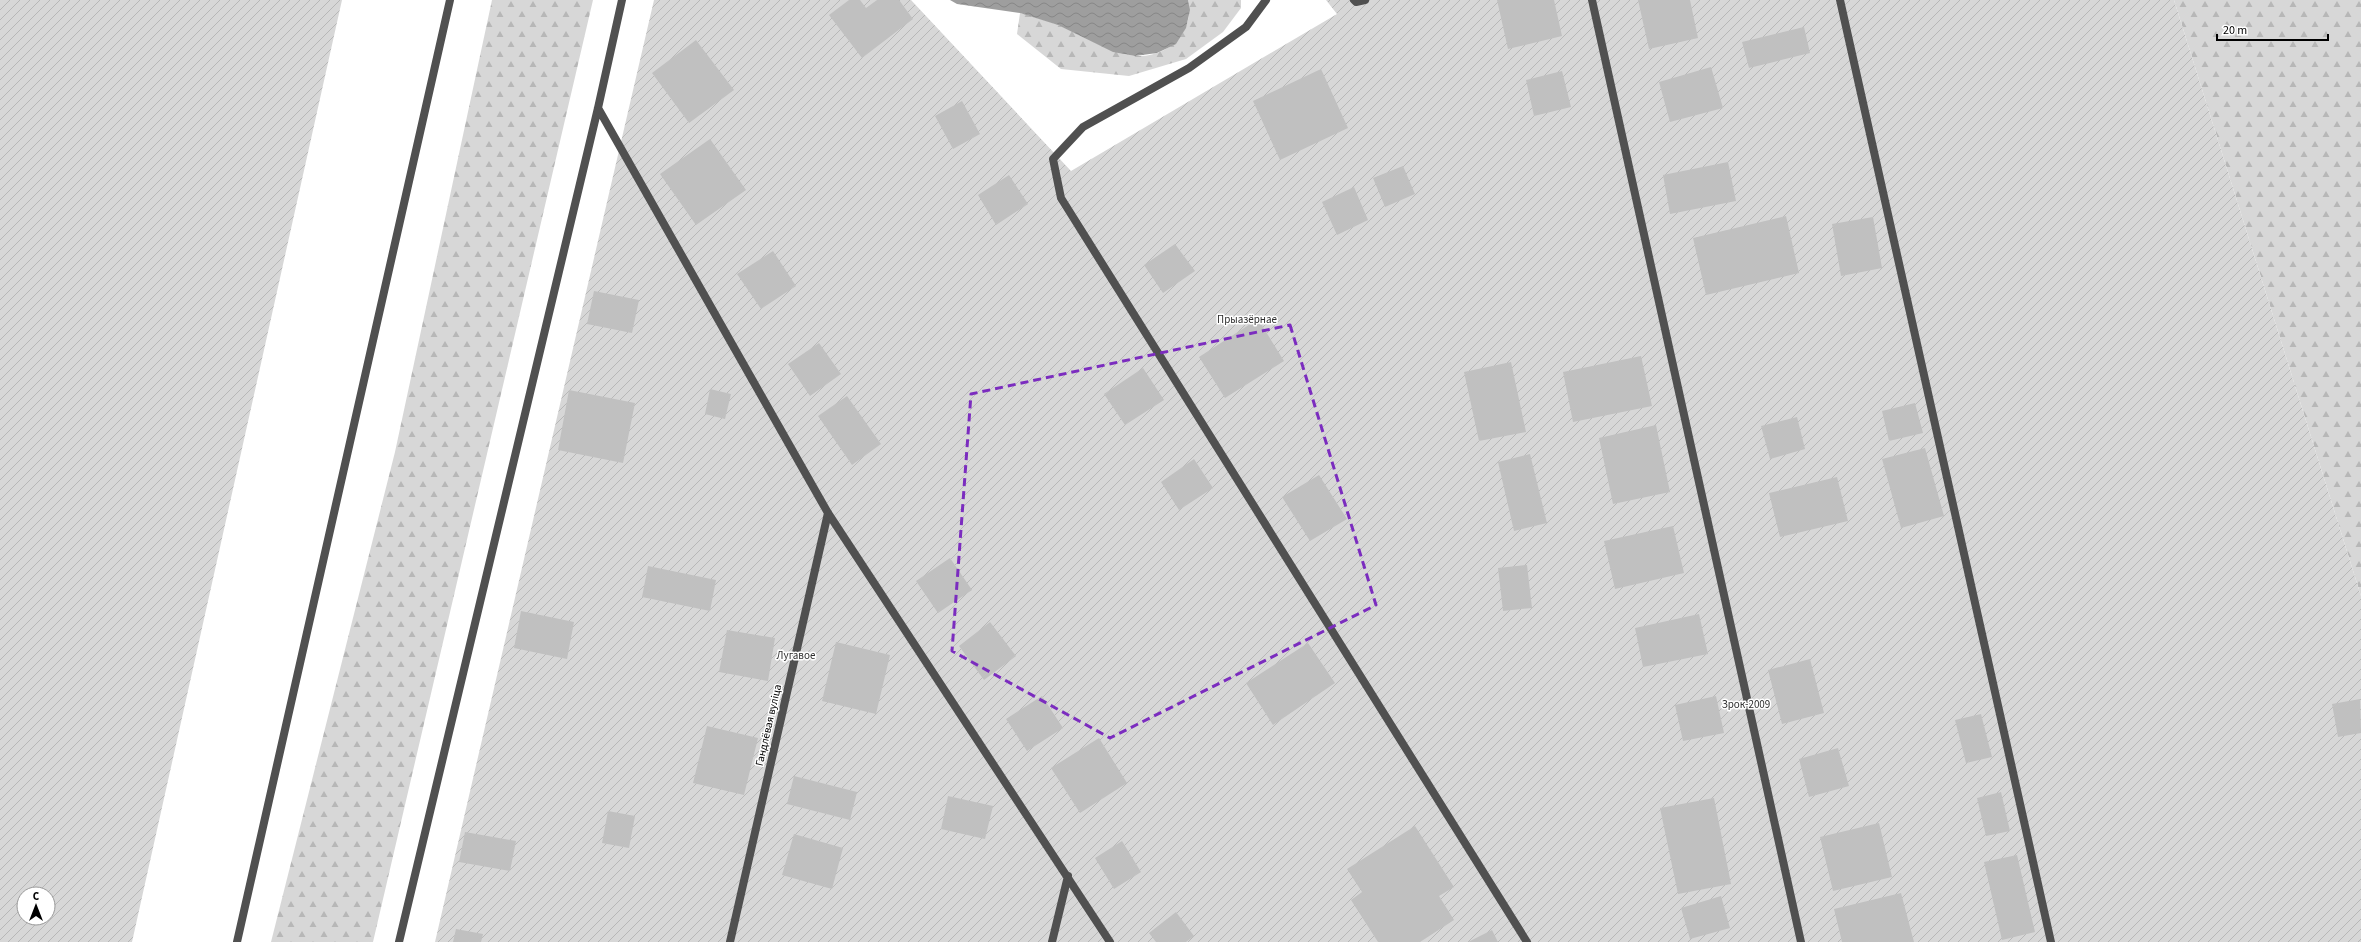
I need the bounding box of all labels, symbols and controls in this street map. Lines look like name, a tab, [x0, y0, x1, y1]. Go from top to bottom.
scale bar	[2217, 16, 2328, 42]
text: 20 m	[2223, 22, 2247, 39]
park label: Прыазёрнае	[1217, 312, 1277, 327]
park label: Лугавое	[777, 648, 816, 663]
street label: Гандлёвая вуліца	[752, 683, 785, 767]
park label: Зрок-2009	[1722, 697, 1770, 712]
north arrow	[16, 886, 56, 926]
text: С	[33, 889, 40, 904]

